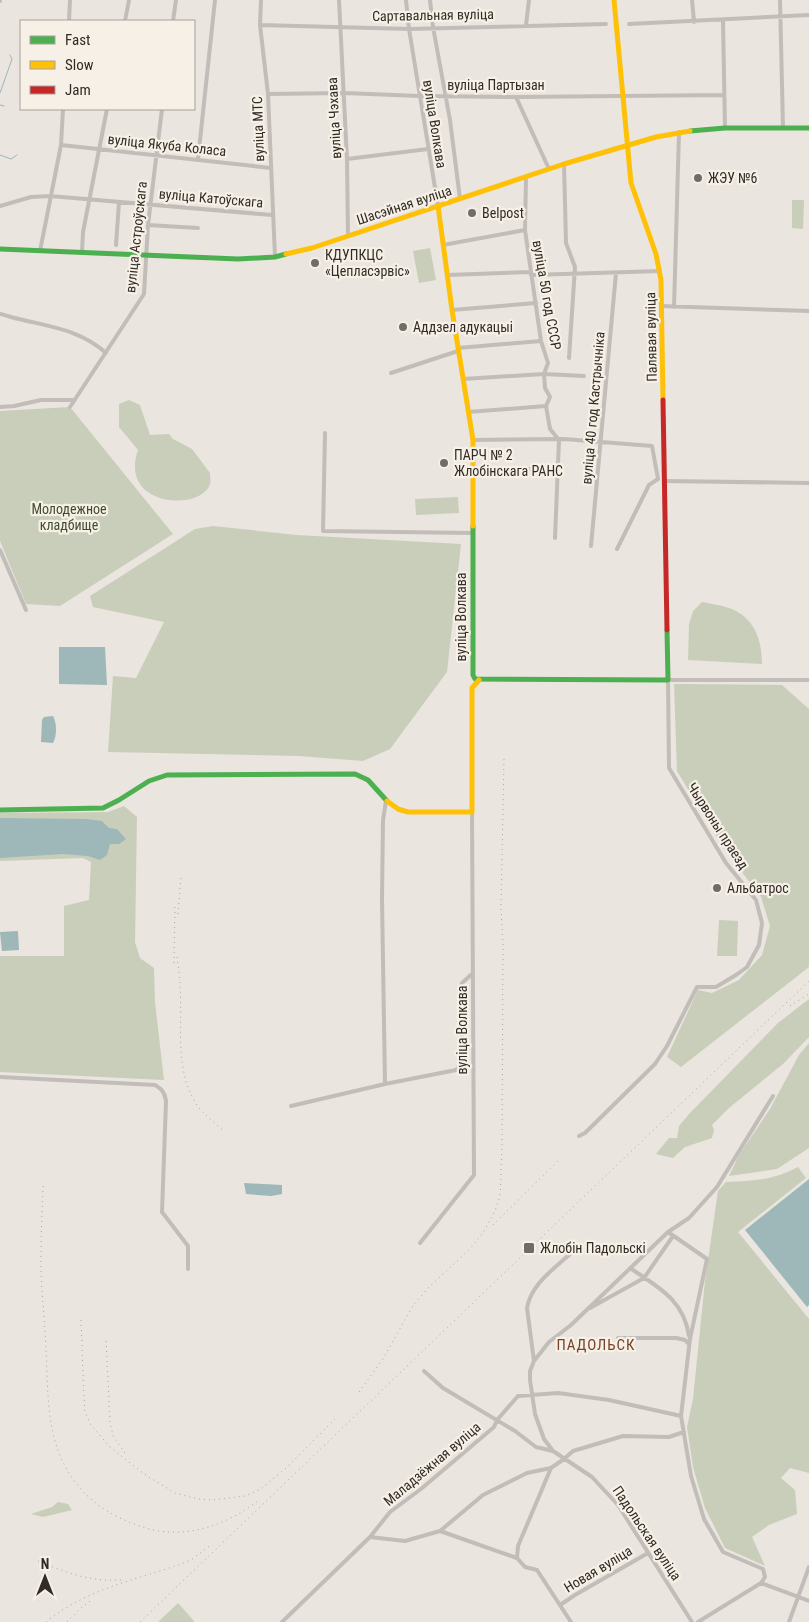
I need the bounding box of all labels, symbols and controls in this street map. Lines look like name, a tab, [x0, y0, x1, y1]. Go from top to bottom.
street label: Сартавальная вуліца	[372, 6, 494, 24]
legend	[20, 20, 195, 110]
text: Fast	[65, 31, 90, 49]
text: Slow	[65, 56, 94, 74]
street label: вуліца Чэхава	[324, 77, 344, 159]
street label: вуліца Партызан	[447, 77, 545, 93]
street label: вуліца Волкава	[420, 79, 450, 169]
text: Jam	[65, 81, 91, 99]
street label: вуліца МТС	[249, 96, 267, 162]
street label: вуліца Якуба Коласа	[107, 131, 227, 159]
place label: ЖЭУ №6	[708, 170, 757, 186]
marker: ЖЭУ №6	[692, 172, 704, 184]
street label: вуліца Астроўскага	[122, 180, 150, 294]
street label: Шасэйная вуліца	[354, 182, 454, 228]
street label: вуліца Катоўскага	[158, 185, 264, 211]
place label: Belpost	[482, 205, 524, 221]
marker: Belpost	[466, 207, 478, 219]
street label: вуліца 50 год СССР	[529, 239, 565, 351]
place label: КДУПКЦС «Цепласэрвіс»	[325, 247, 410, 279]
marker: КДУПКЦС «Цепласэрвіс»	[309, 257, 321, 269]
street label: Палявая вуліца	[642, 292, 660, 382]
place label: Аддзел адукацыі	[413, 319, 513, 335]
marker: Аддзел адукацыі	[397, 321, 409, 333]
street label: вуліца 40 год Кастрычніка	[578, 331, 608, 485]
place label: ПАРЧ № 2 Жлобінскага РАНС	[454, 447, 563, 479]
marker: ПАРЧ № 2 Жлобінскага РАНС	[438, 457, 450, 469]
park label: Молодежное кладбище	[31, 501, 107, 533]
street label: вуліца Волкава	[453, 572, 469, 662]
street label: Чырвоны праезд	[684, 780, 752, 873]
place label: Альбатрос	[727, 880, 789, 896]
marker: Альбатрос	[711, 882, 723, 894]
street label: вуліца Волкава	[454, 985, 470, 1075]
place label: Жлобін Падольскі	[540, 1240, 646, 1256]
marker: Жлобін Падольскі	[522, 1241, 536, 1255]
district label: ПАДОЛЬСК	[556, 1336, 636, 1354]
street label: Маладзёжная вуліца	[380, 1419, 484, 1509]
street label: Падольская вуліца	[609, 1483, 685, 1583]
street label: Новая вуліца	[561, 1542, 635, 1596]
north arrow	[20, 1552, 70, 1602]
text: N	[41, 1556, 49, 1572]

